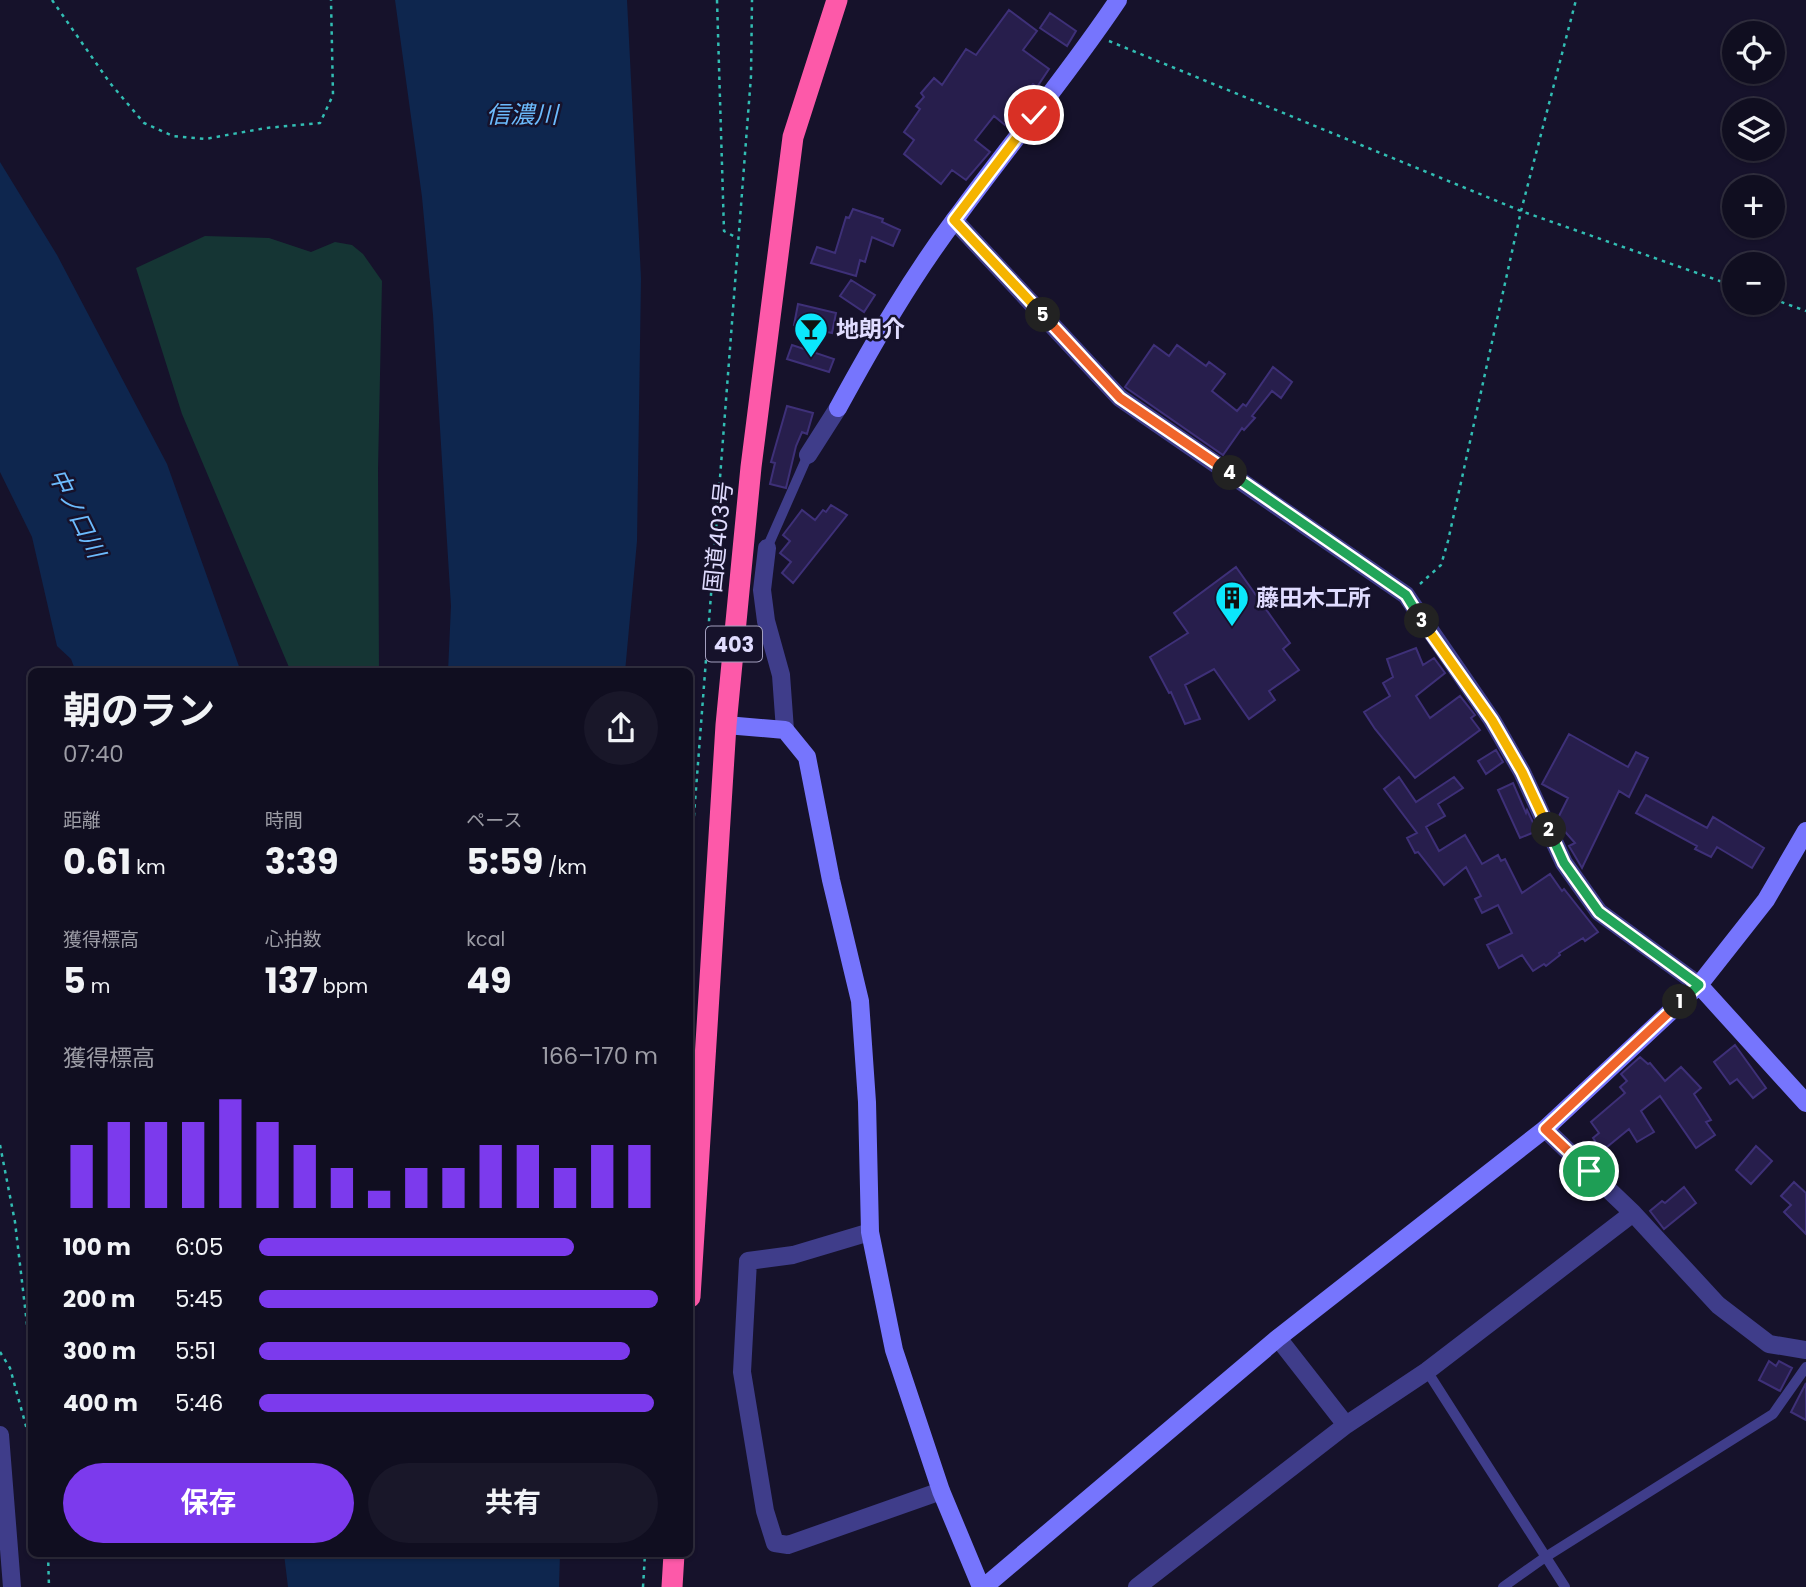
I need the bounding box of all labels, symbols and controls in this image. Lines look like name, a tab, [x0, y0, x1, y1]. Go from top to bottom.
map controls	[1722, 21, 1785, 315]
button: locate	[1722, 21, 1785, 84]
pin	[1004, 85, 1064, 145]
icon: check	[1015, 96, 1053, 134]
water label: 信濃川	[486, 98, 561, 131]
button: layers	[1722, 98, 1785, 161]
button: +	[1722, 175, 1785, 238]
button: −	[1722, 252, 1785, 315]
pin: 5	[1026, 298, 1060, 332]
text: 5	[1036, 301, 1049, 328]
bar icon: 地朗介	[792, 310, 830, 359]
place label: 地朗介	[836, 313, 905, 345]
pin: 4	[1212, 456, 1248, 490]
text: 4	[1223, 459, 1236, 486]
water label: 中ノ口川	[41, 463, 114, 566]
street label: 国道403号	[696, 480, 740, 594]
building icon: 藤田木工所	[1213, 579, 1251, 628]
place label: 藤田木工所	[1256, 582, 1371, 614]
pin: 3	[1404, 604, 1440, 638]
text: 3	[1416, 607, 1427, 634]
road number: 403	[706, 626, 762, 662]
text: 朝のラン	[63, 684, 215, 737]
button: share	[584, 691, 658, 765]
text: 07:40	[63, 738, 124, 770]
text: 距離	[63, 807, 101, 834]
text: 時間	[265, 807, 303, 834]
text: ペース	[466, 807, 522, 834]
pin: 2	[1532, 812, 1566, 848]
text: 2	[1543, 816, 1554, 843]
text: 0.61	[63, 837, 131, 886]
text: 3:39	[265, 837, 338, 886]
text: 5:59	[466, 837, 543, 886]
text: km	[131, 854, 166, 881]
text: /km	[543, 854, 587, 881]
text: 獲得標高	[63, 926, 139, 953]
text: 心拍数	[265, 926, 322, 953]
text: kcal	[466, 926, 505, 953]
text: 5	[63, 956, 86, 1005]
text: 137	[265, 956, 318, 1005]
text: 49	[466, 956, 512, 1005]
text: m	[86, 973, 110, 1000]
text: bpm	[318, 973, 368, 1000]
pin: 1	[1662, 984, 1698, 1020]
text: 1	[1676, 988, 1683, 1015]
text: 166–170 m	[542, 1040, 658, 1072]
text: 獲得標高	[63, 1042, 155, 1074]
pin	[1559, 1141, 1619, 1201]
icon: arrive	[1570, 1152, 1608, 1190]
text: 100 m	[63, 1231, 131, 1263]
text: 6:05	[175, 1231, 223, 1263]
text: 200 m	[63, 1283, 135, 1315]
text: 5:45	[175, 1283, 223, 1315]
text: 300 m	[63, 1335, 136, 1367]
text: 5:51	[175, 1335, 216, 1367]
text: 400 m	[63, 1387, 138, 1419]
text: 5:46	[175, 1387, 223, 1419]
button: 保存	[63, 1463, 354, 1543]
button: 共有	[368, 1463, 658, 1543]

